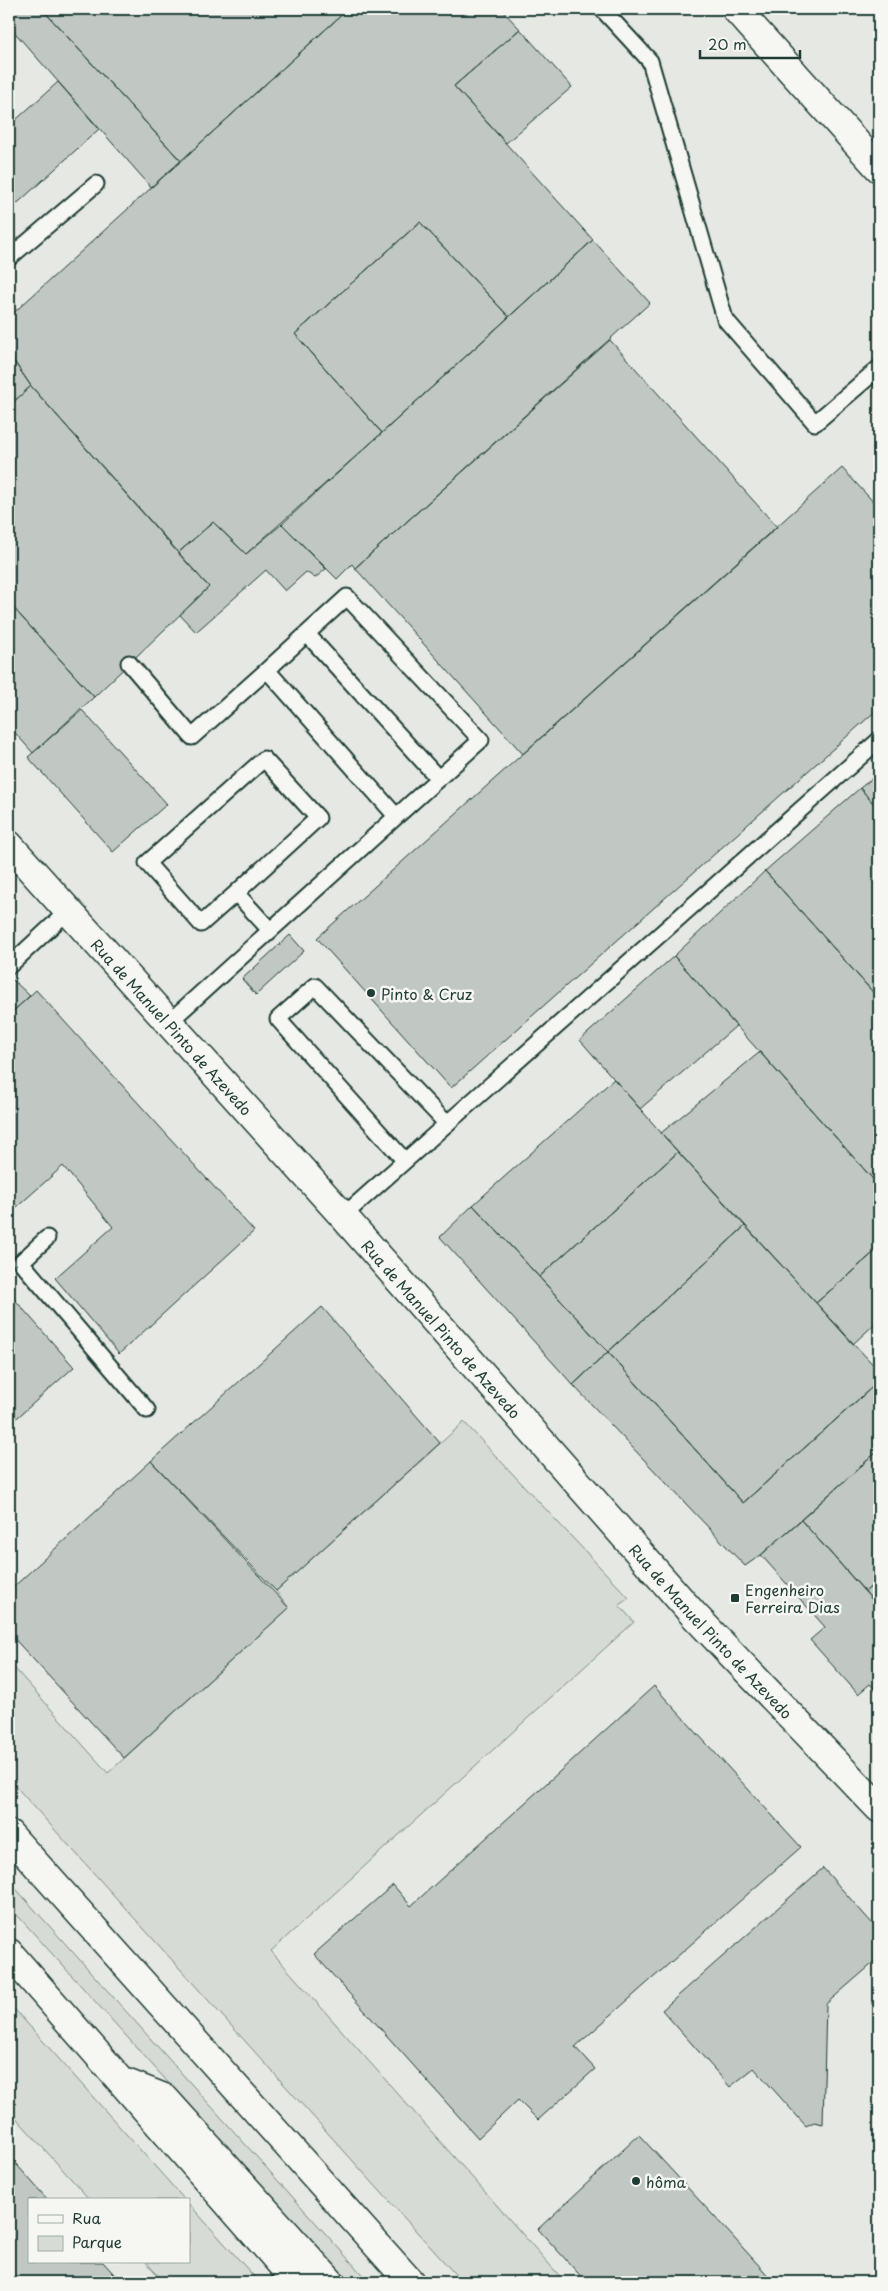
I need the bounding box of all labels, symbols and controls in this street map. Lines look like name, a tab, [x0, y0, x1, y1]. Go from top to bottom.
scale bar	[700, 28, 800, 60]
text: 20 m	[708, 32, 747, 55]
street label: Rua de Manuel Pinto de Azevedo	[86, 933, 258, 1120]
place label: Pinto & Cruz	[381, 982, 472, 1005]
marker: Pinto & Cruz	[365, 987, 377, 999]
street label: Rua de Manuel Pinto de Azevedo	[357, 1234, 527, 1423]
street label: Rua de Manuel Pinto de Azevedo	[624, 1538, 798, 1723]
place label: Engenheiro Ferreira Dias	[745, 1578, 840, 1618]
marker: Engenheiro Ferreira Dias	[729, 1592, 741, 1604]
place label: hôma	[646, 2170, 687, 2193]
marker: hôma	[630, 2175, 642, 2187]
legend	[28, 2198, 190, 2264]
text: Rua	[72, 2206, 101, 2229]
text: Parque	[72, 2230, 122, 2253]

